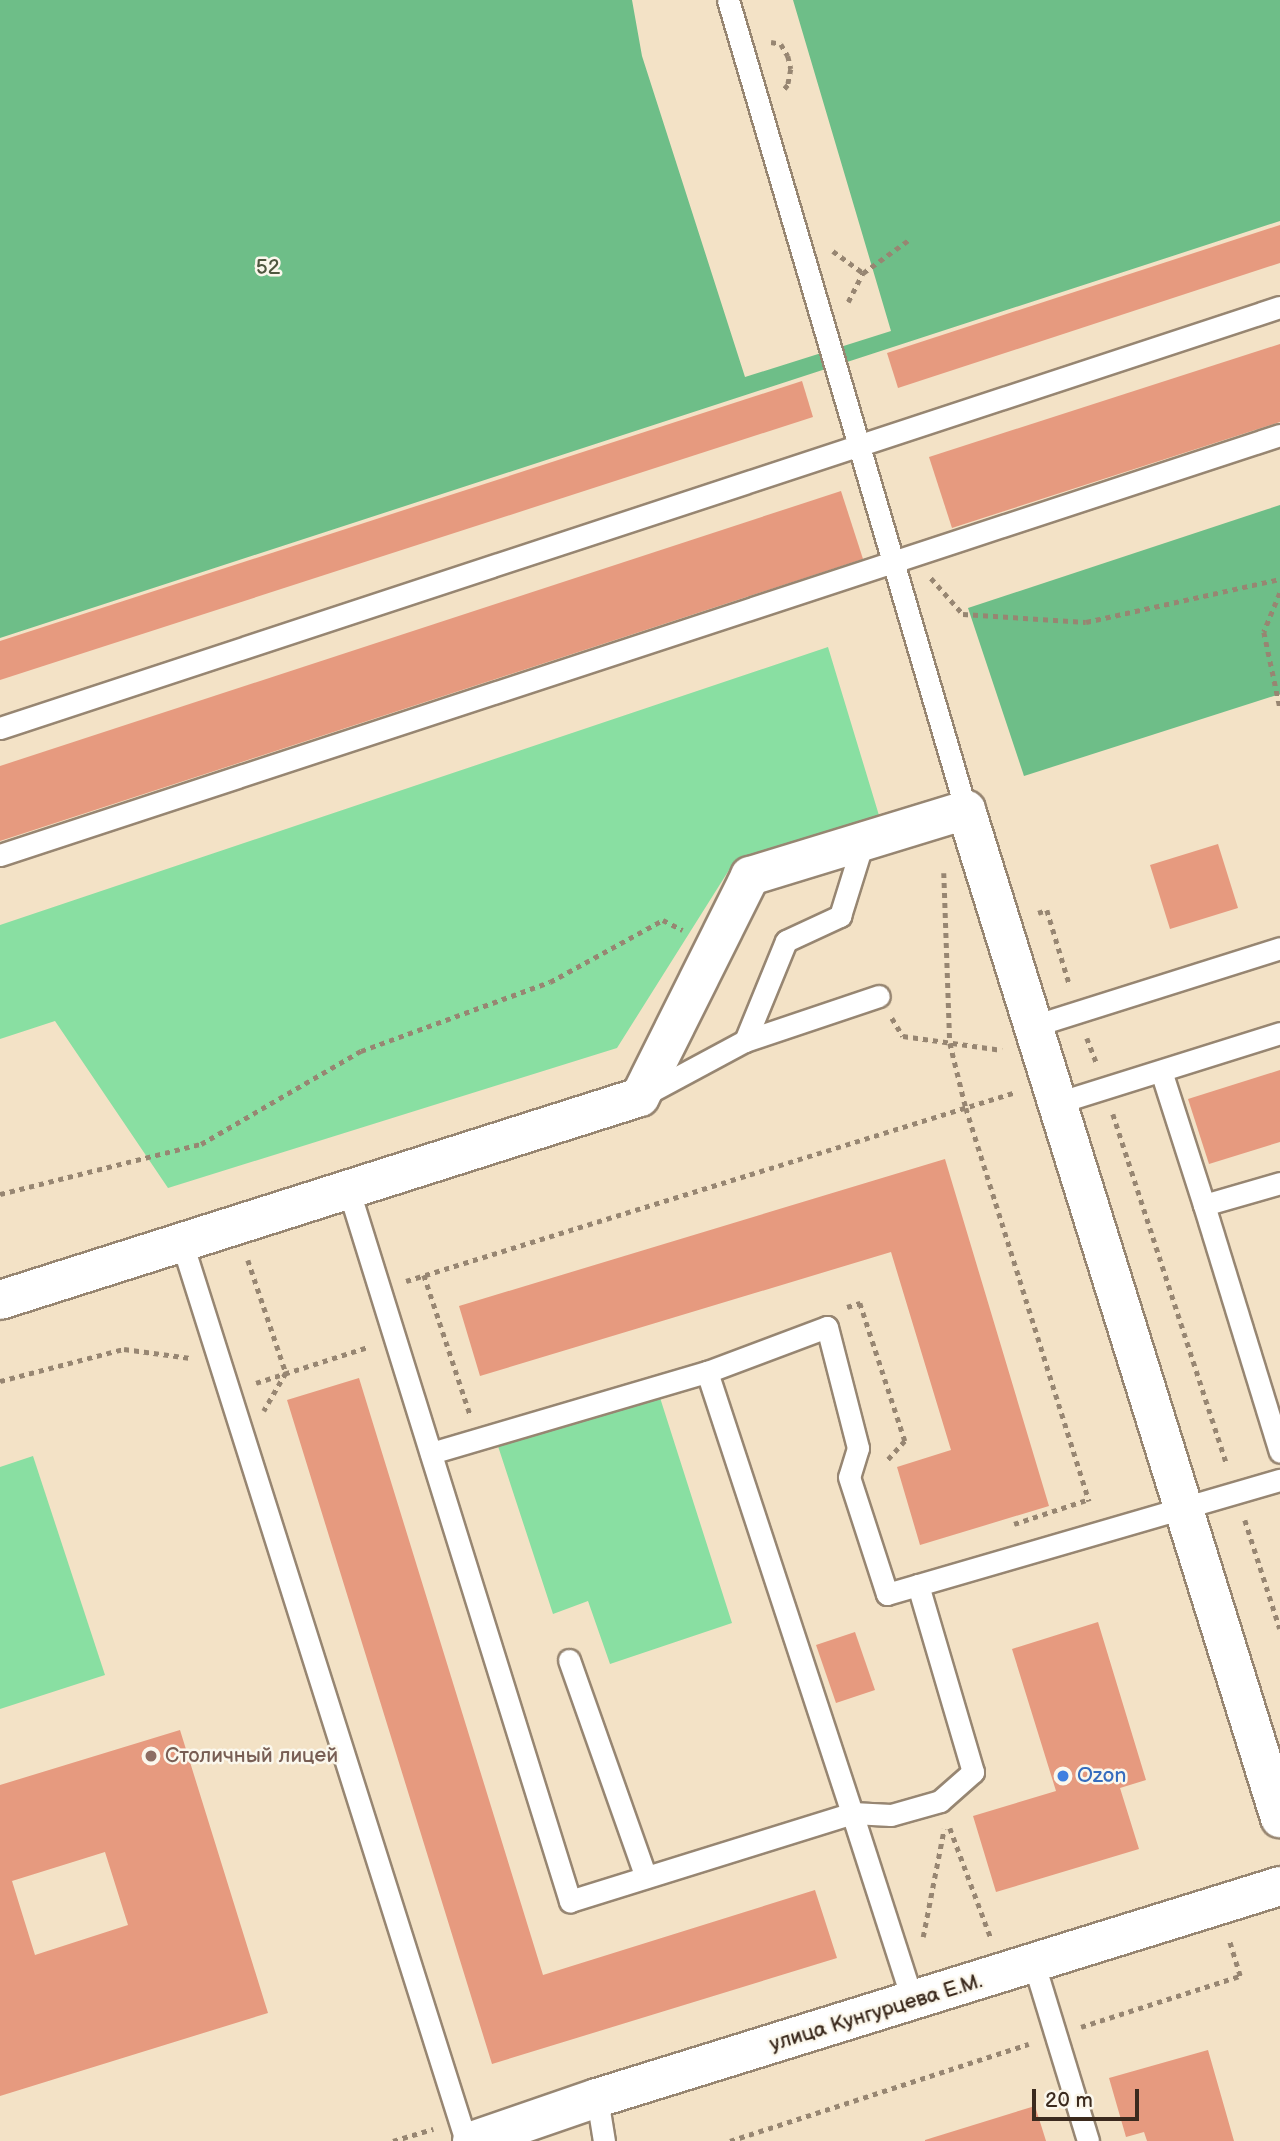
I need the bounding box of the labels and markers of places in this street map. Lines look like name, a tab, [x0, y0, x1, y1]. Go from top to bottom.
place label: Столичный лицей	[165, 1743, 338, 1769]
marker: Столичный лицей	[143, 1748, 159, 1764]
place label: Ozon	[1077, 1763, 1126, 1789]
marker: Ozon	[1055, 1768, 1071, 1784]

